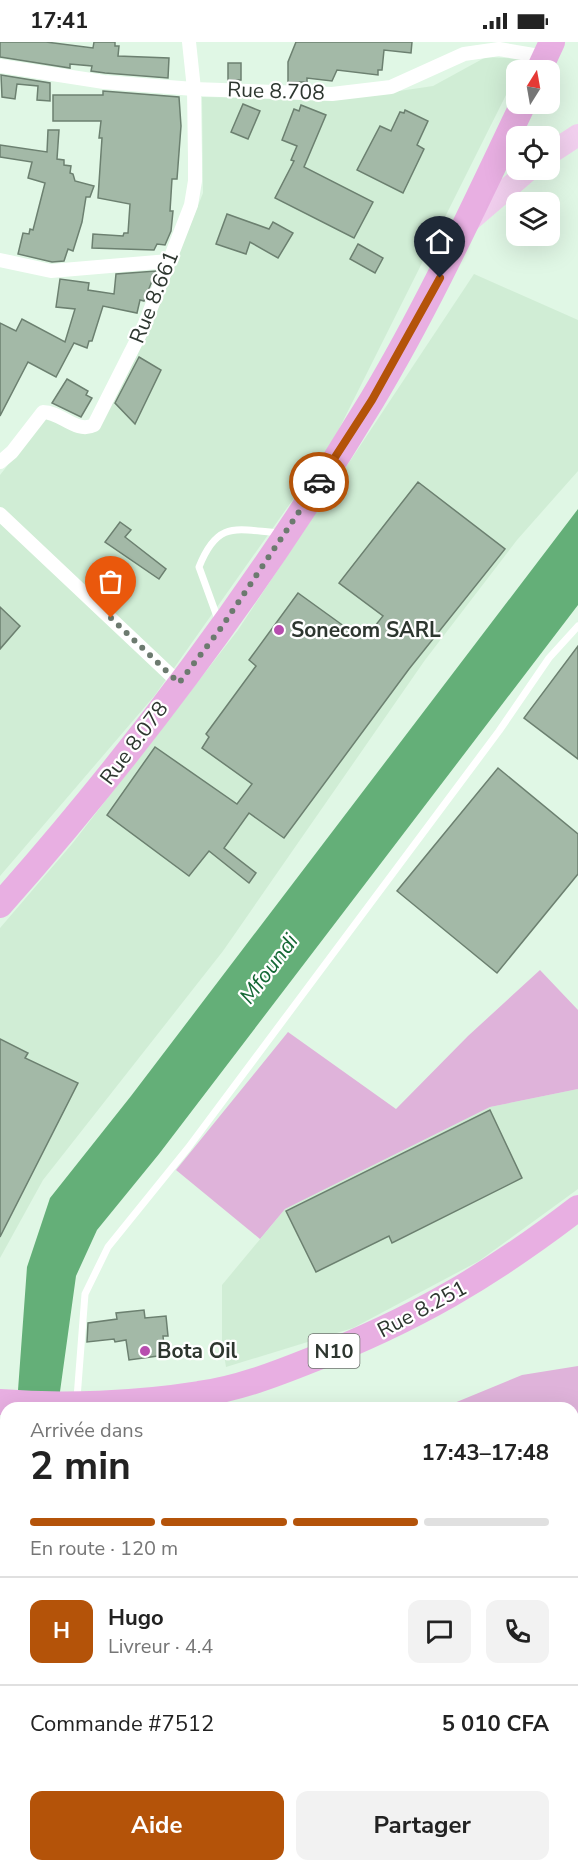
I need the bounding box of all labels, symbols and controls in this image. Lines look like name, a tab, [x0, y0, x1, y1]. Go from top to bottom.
text: 17:41	[30, 6, 88, 36]
north arrow	[506, 60, 560, 114]
map controls	[506, 60, 560, 246]
street label: Rue 8.708	[227, 75, 325, 107]
button: locate	[506, 126, 560, 180]
button: layers	[506, 192, 560, 246]
pin	[414, 216, 465, 278]
icon: home	[423, 225, 456, 258]
street label: Rue 8.661	[123, 247, 185, 347]
courier	[289, 452, 349, 512]
icon: car	[303, 466, 336, 499]
pin	[85, 556, 136, 618]
icon: bag	[94, 565, 127, 598]
place label: Sonecom SARL	[291, 616, 441, 644]
marker: Sonecom SARL	[272, 623, 286, 637]
street label: Rue 8.078	[93, 696, 175, 790]
water label: Mfoundi	[233, 927, 306, 1010]
street label: Rue 8.251	[372, 1274, 472, 1344]
road number: N10	[308, 1334, 360, 1368]
place label: Bota Oil	[157, 1337, 237, 1365]
marker: Bota Oil	[138, 1344, 152, 1358]
text: Arrivée dans	[30, 1417, 143, 1444]
text: 17:43–17:48	[421, 1438, 549, 1468]
text: 2 min	[30, 1440, 131, 1493]
text: En route · 120 m	[30, 1535, 178, 1562]
button: chat	[408, 1600, 471, 1663]
button: phone	[486, 1600, 549, 1663]
text: Hugo	[108, 1603, 164, 1633]
text: H	[53, 1616, 70, 1646]
text: Livreur · 4.4	[108, 1633, 213, 1660]
text: Commande #7512	[30, 1709, 214, 1739]
text: 5 010 CFA	[442, 1709, 549, 1739]
button: Aide	[30, 1791, 284, 1860]
button: Partager	[296, 1791, 549, 1860]

